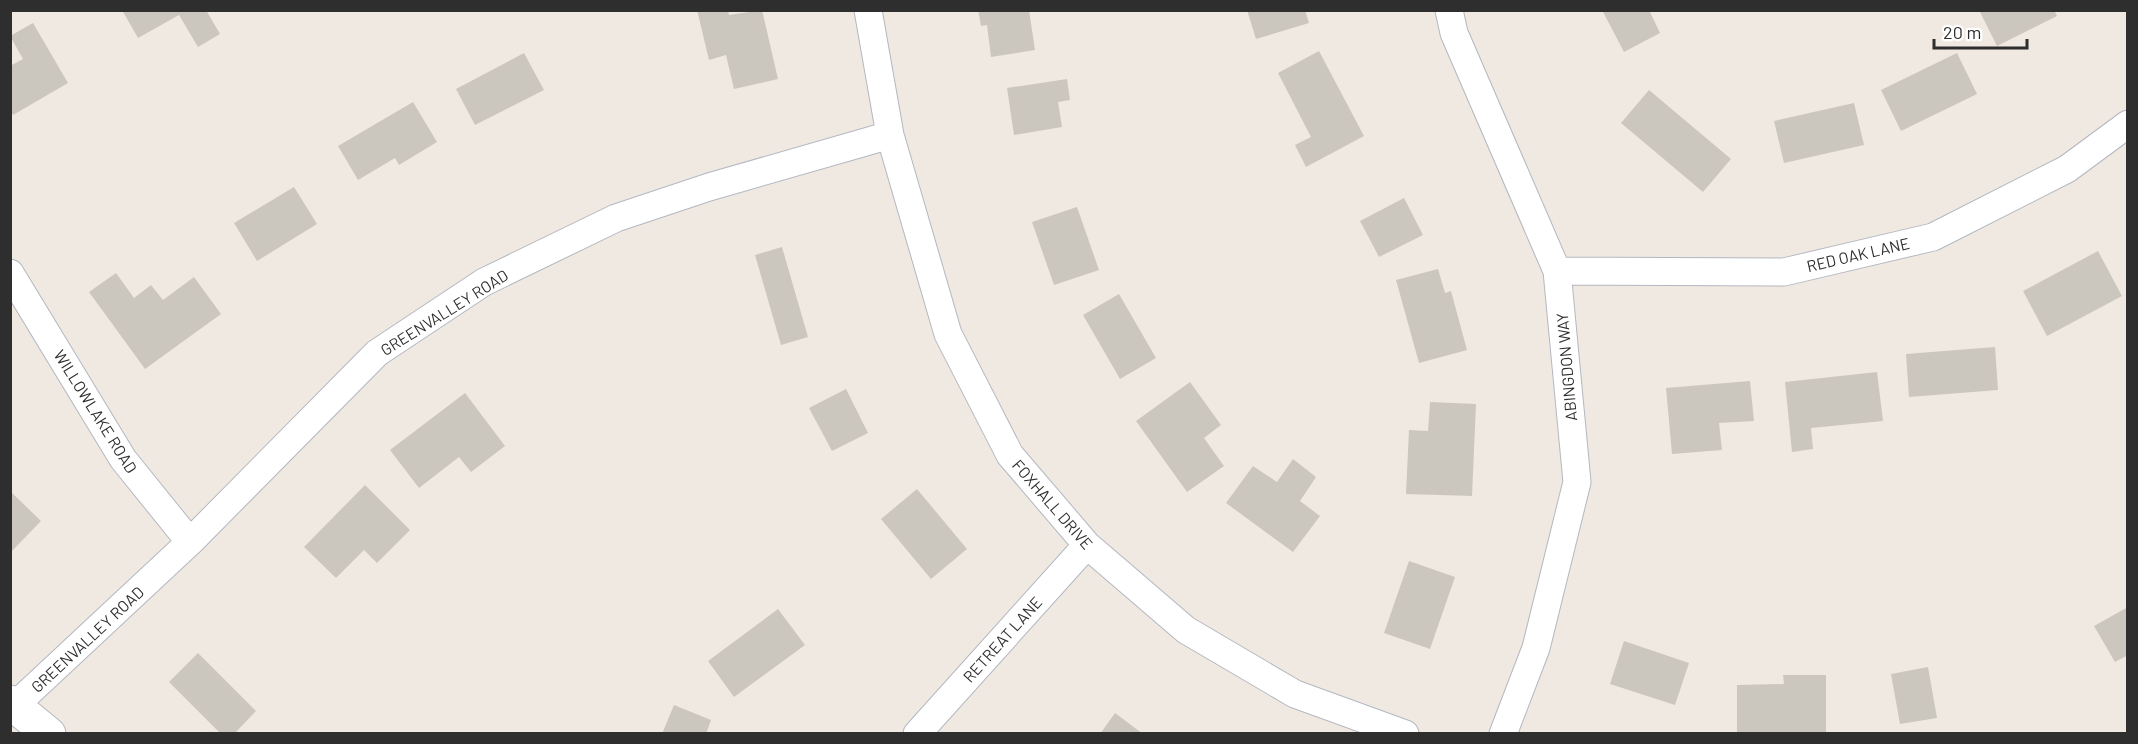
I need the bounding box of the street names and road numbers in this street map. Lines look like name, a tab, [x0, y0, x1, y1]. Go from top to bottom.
street label: RED OAK LANE	[1805, 233, 1911, 275]
street label: GREENVALLEY ROAD	[377, 265, 511, 359]
street label: ABINGDON WAY	[1552, 312, 1580, 422]
street label: WILLOWLAKE ROAD	[50, 346, 142, 476]
street label: FOXHALL DRIVE	[1009, 455, 1097, 553]
street label: GREENVALLEY ROAD	[27, 582, 147, 696]
street label: RETREAT LANE	[959, 592, 1045, 686]

